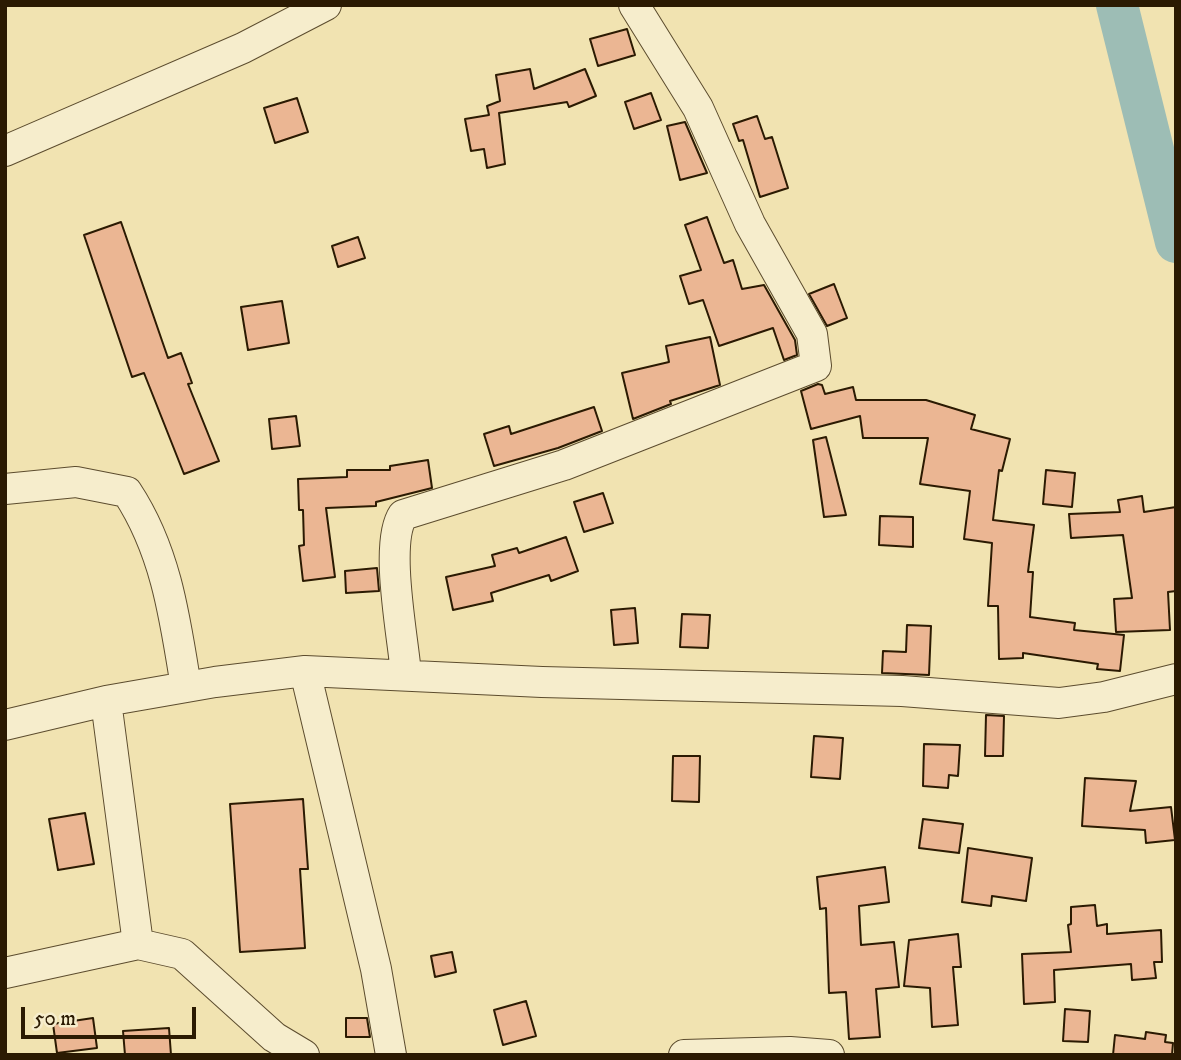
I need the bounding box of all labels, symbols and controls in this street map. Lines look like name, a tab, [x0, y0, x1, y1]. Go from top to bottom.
scale bar	[24, 993, 200, 1038]
text: 50 m	[34, 1006, 76, 1032]

